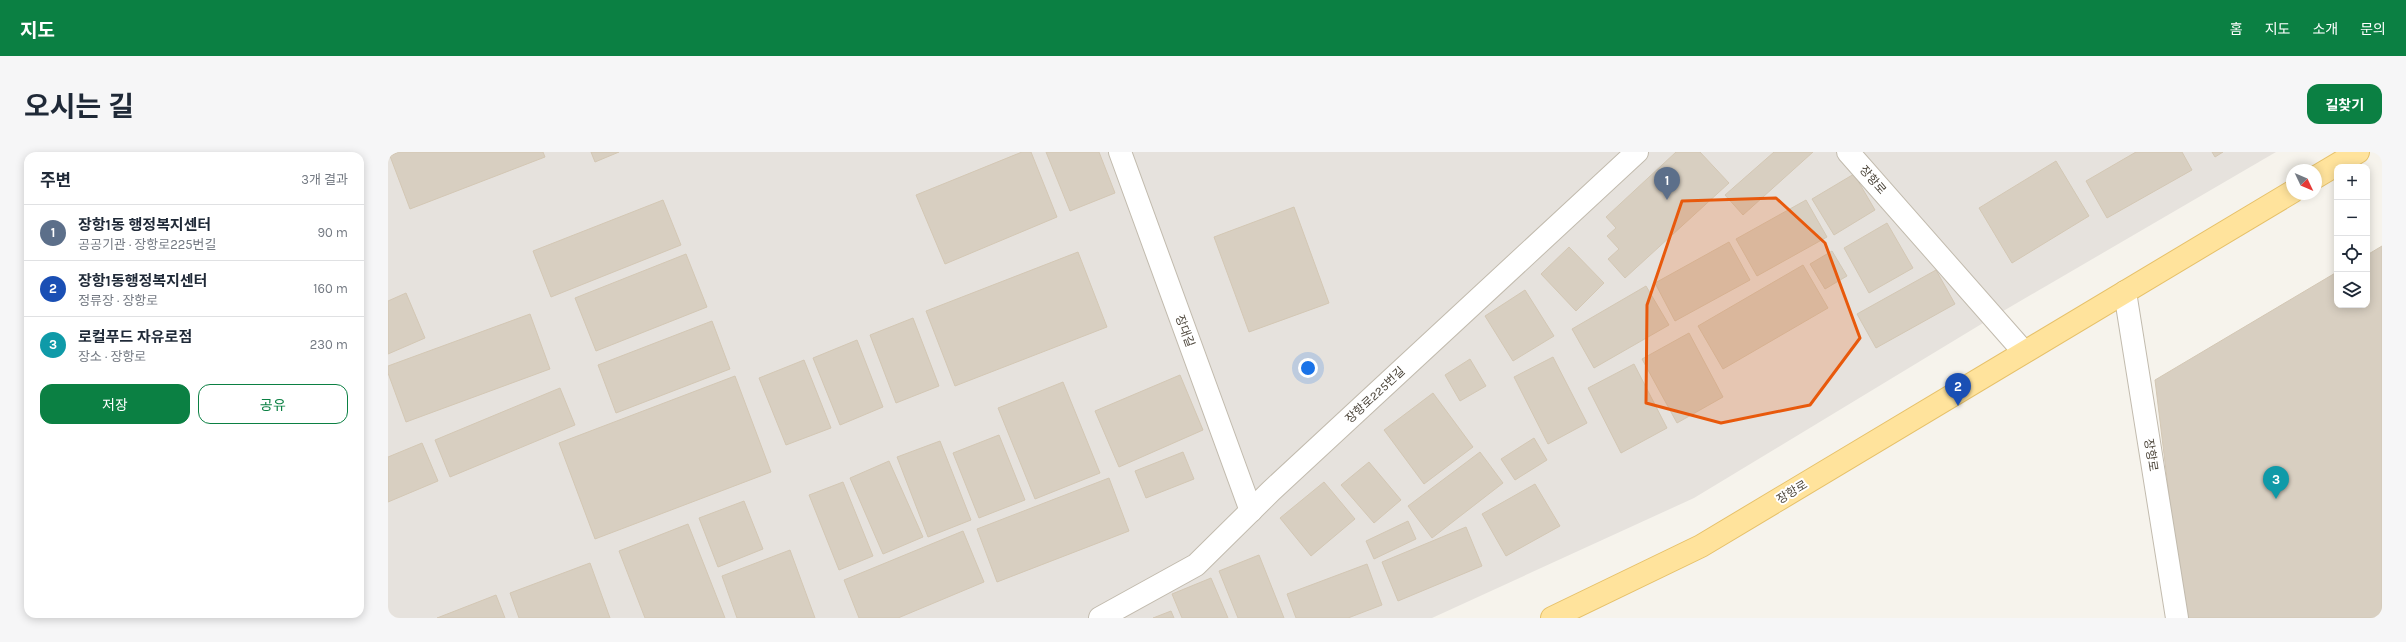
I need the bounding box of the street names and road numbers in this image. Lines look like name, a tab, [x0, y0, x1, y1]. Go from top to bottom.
street label: 장항로	[1857, 163, 1889, 197]
street label: 장대길	[1173, 313, 1197, 349]
street label: 장항로225번길	[1342, 364, 1408, 426]
street label: 장항로	[2141, 438, 2161, 472]
street label: 장항로	[1774, 477, 1810, 507]

